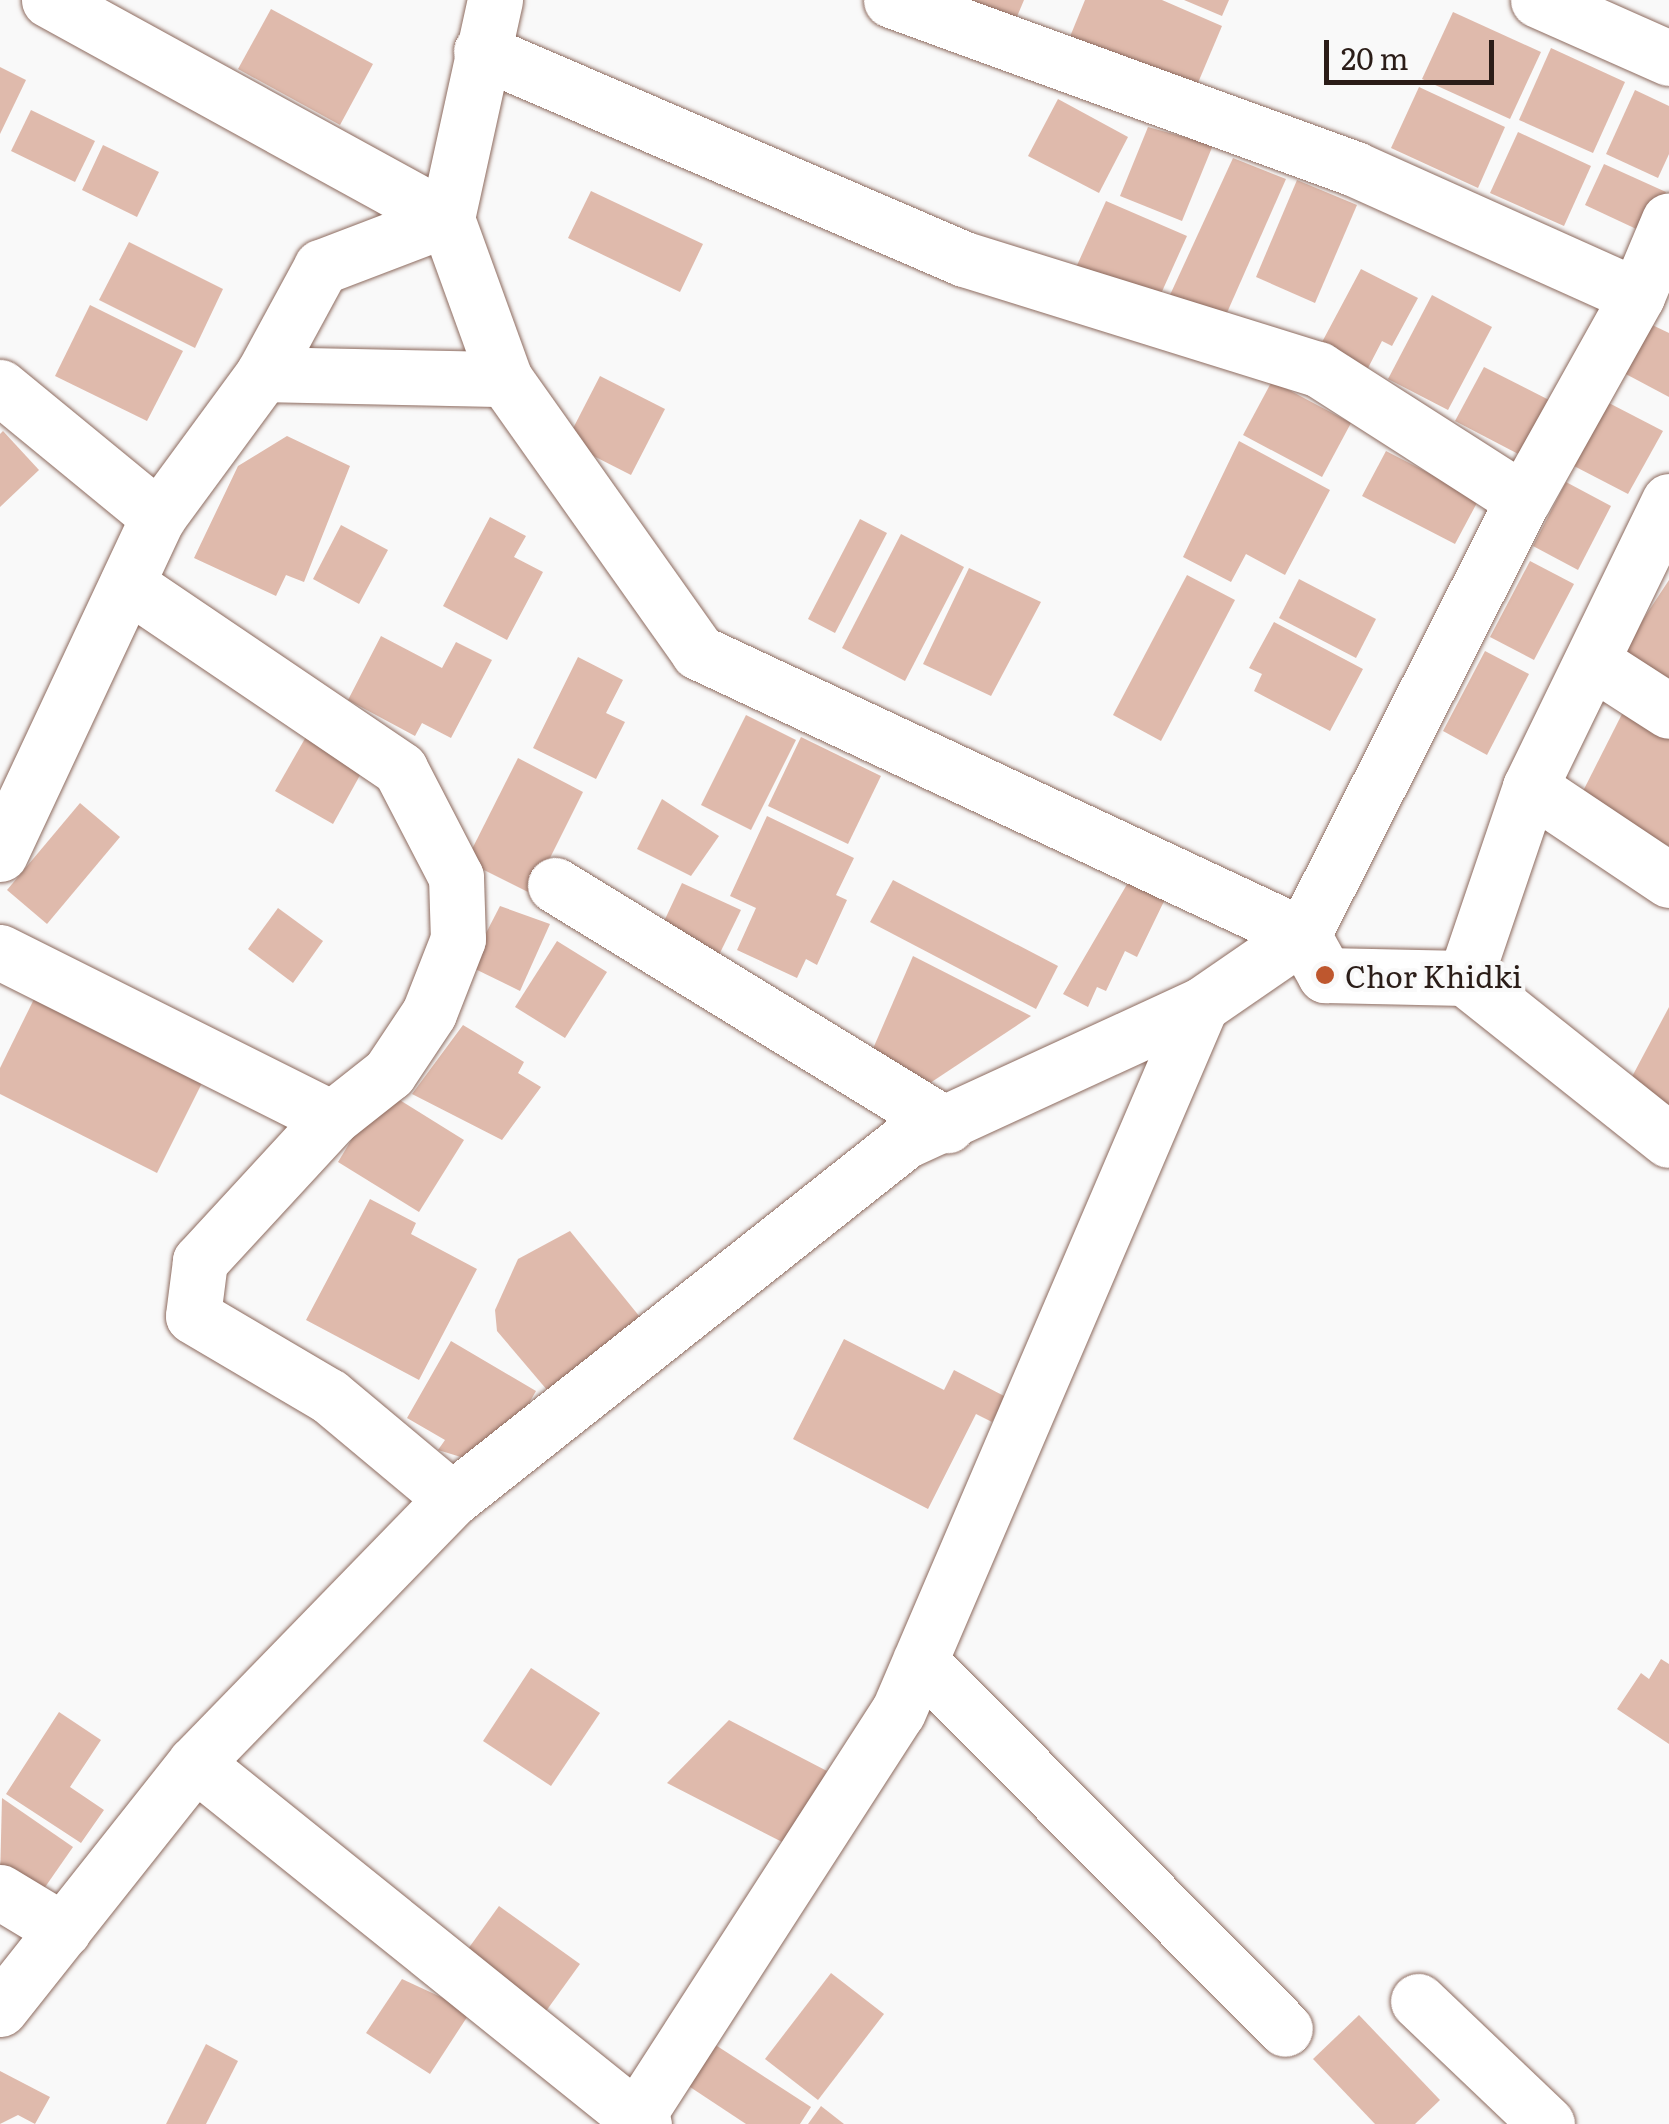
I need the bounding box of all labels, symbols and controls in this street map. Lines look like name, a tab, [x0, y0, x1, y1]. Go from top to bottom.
scale bar	[1329, 20, 1499, 82]
text: 20 m	[1341, 35, 1409, 79]
place label: Chor Khidki	[1345, 957, 1522, 993]
marker: Chor Khidki	[1314, 964, 1336, 986]

